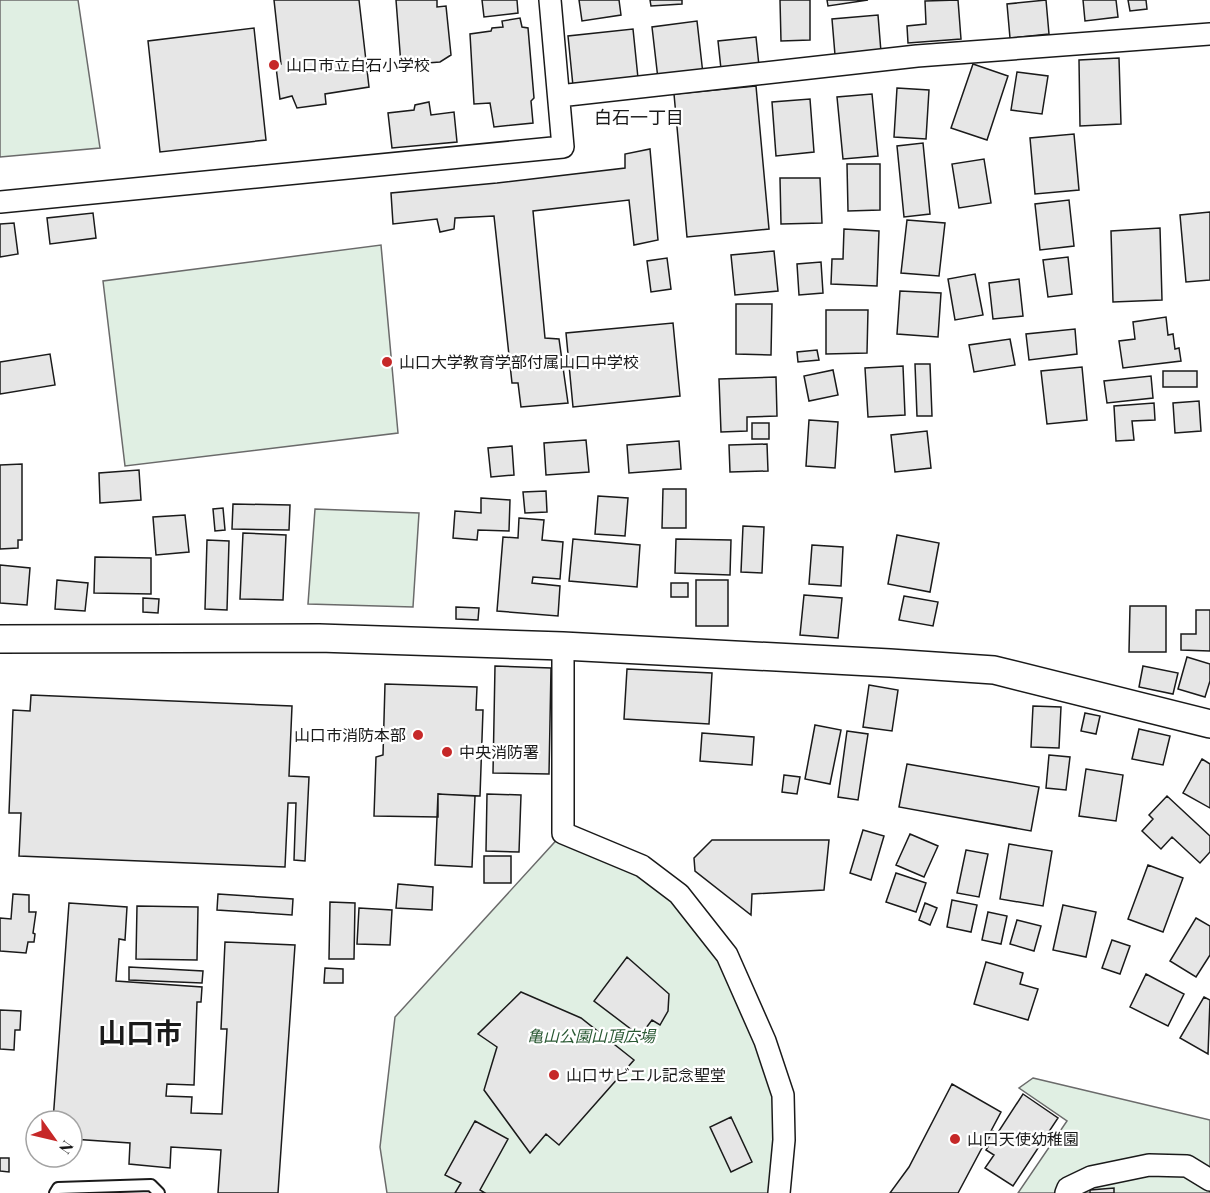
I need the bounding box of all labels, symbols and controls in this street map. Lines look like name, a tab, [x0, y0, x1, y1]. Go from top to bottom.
place label: 山口市立白石小学校	[286, 54, 430, 75]
marker: 山口市立白石小学校	[267, 58, 281, 72]
district label: 白石一丁目	[594, 105, 684, 129]
place label: 山口大学教育学部付属山口中学校	[399, 351, 639, 372]
marker: 山口大学教育学部付属山口中学校	[380, 355, 394, 369]
place label: 山口市消防本部	[294, 724, 406, 745]
marker: 山口市消防本部	[411, 728, 425, 742]
place label: 中央消防署	[459, 741, 539, 762]
marker: 中央消防署	[440, 745, 454, 759]
district label: 山口市	[98, 1013, 182, 1050]
park label: 亀山公園山頂広場	[527, 1025, 657, 1046]
place label: 山口サビエル記念聖堂	[566, 1064, 726, 1085]
marker: 山口サビエル記念聖堂	[547, 1068, 561, 1082]
north arrow	[24, 1109, 84, 1169]
place label: 山口天使幼稚園	[967, 1128, 1079, 1149]
marker: 山口天使幼稚園	[948, 1132, 962, 1146]
text: N	[55, 1137, 79, 1159]

